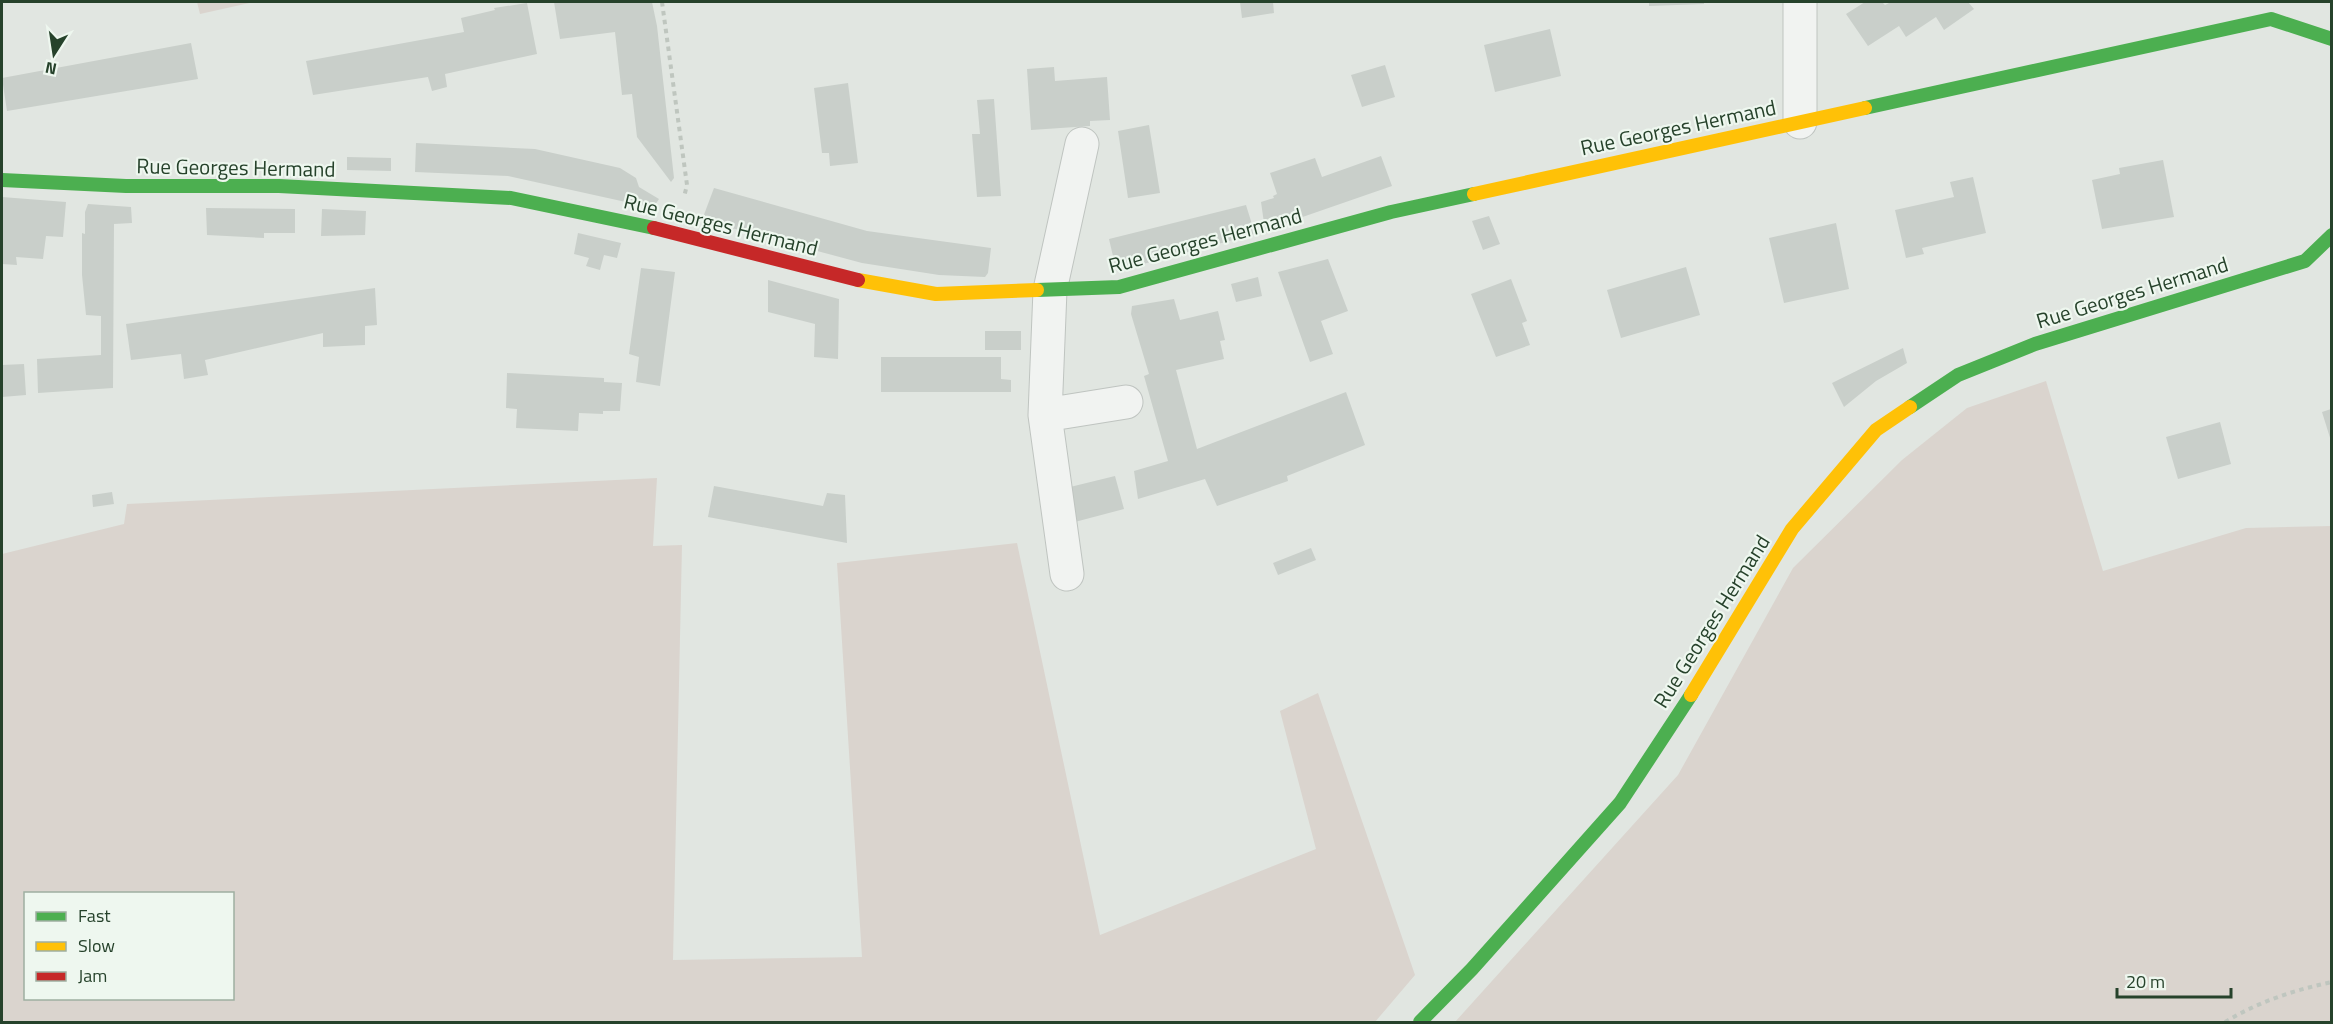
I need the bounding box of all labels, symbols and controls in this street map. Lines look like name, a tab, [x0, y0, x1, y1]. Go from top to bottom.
north arrow	[24, 24, 84, 84]
text: N	[43, 56, 59, 82]
street label: Rue Georges Hermand	[1577, 91, 1779, 163]
street label: Rue Georges Hermand	[136, 149, 336, 185]
street label: Rue Georges Hermand	[620, 184, 822, 264]
street label: Rue Georges Hermand	[1105, 199, 1305, 281]
street label: Rue Georges Hermand	[2032, 248, 2232, 336]
street label: Rue Georges Hermand	[1645, 528, 1777, 714]
legend	[24, 892, 234, 1000]
text: Fast	[78, 902, 111, 929]
text: Slow	[78, 932, 115, 959]
scale bar	[2117, 961, 2231, 999]
text: Jam	[78, 962, 107, 989]
text: 20 m	[2126, 968, 2165, 995]

